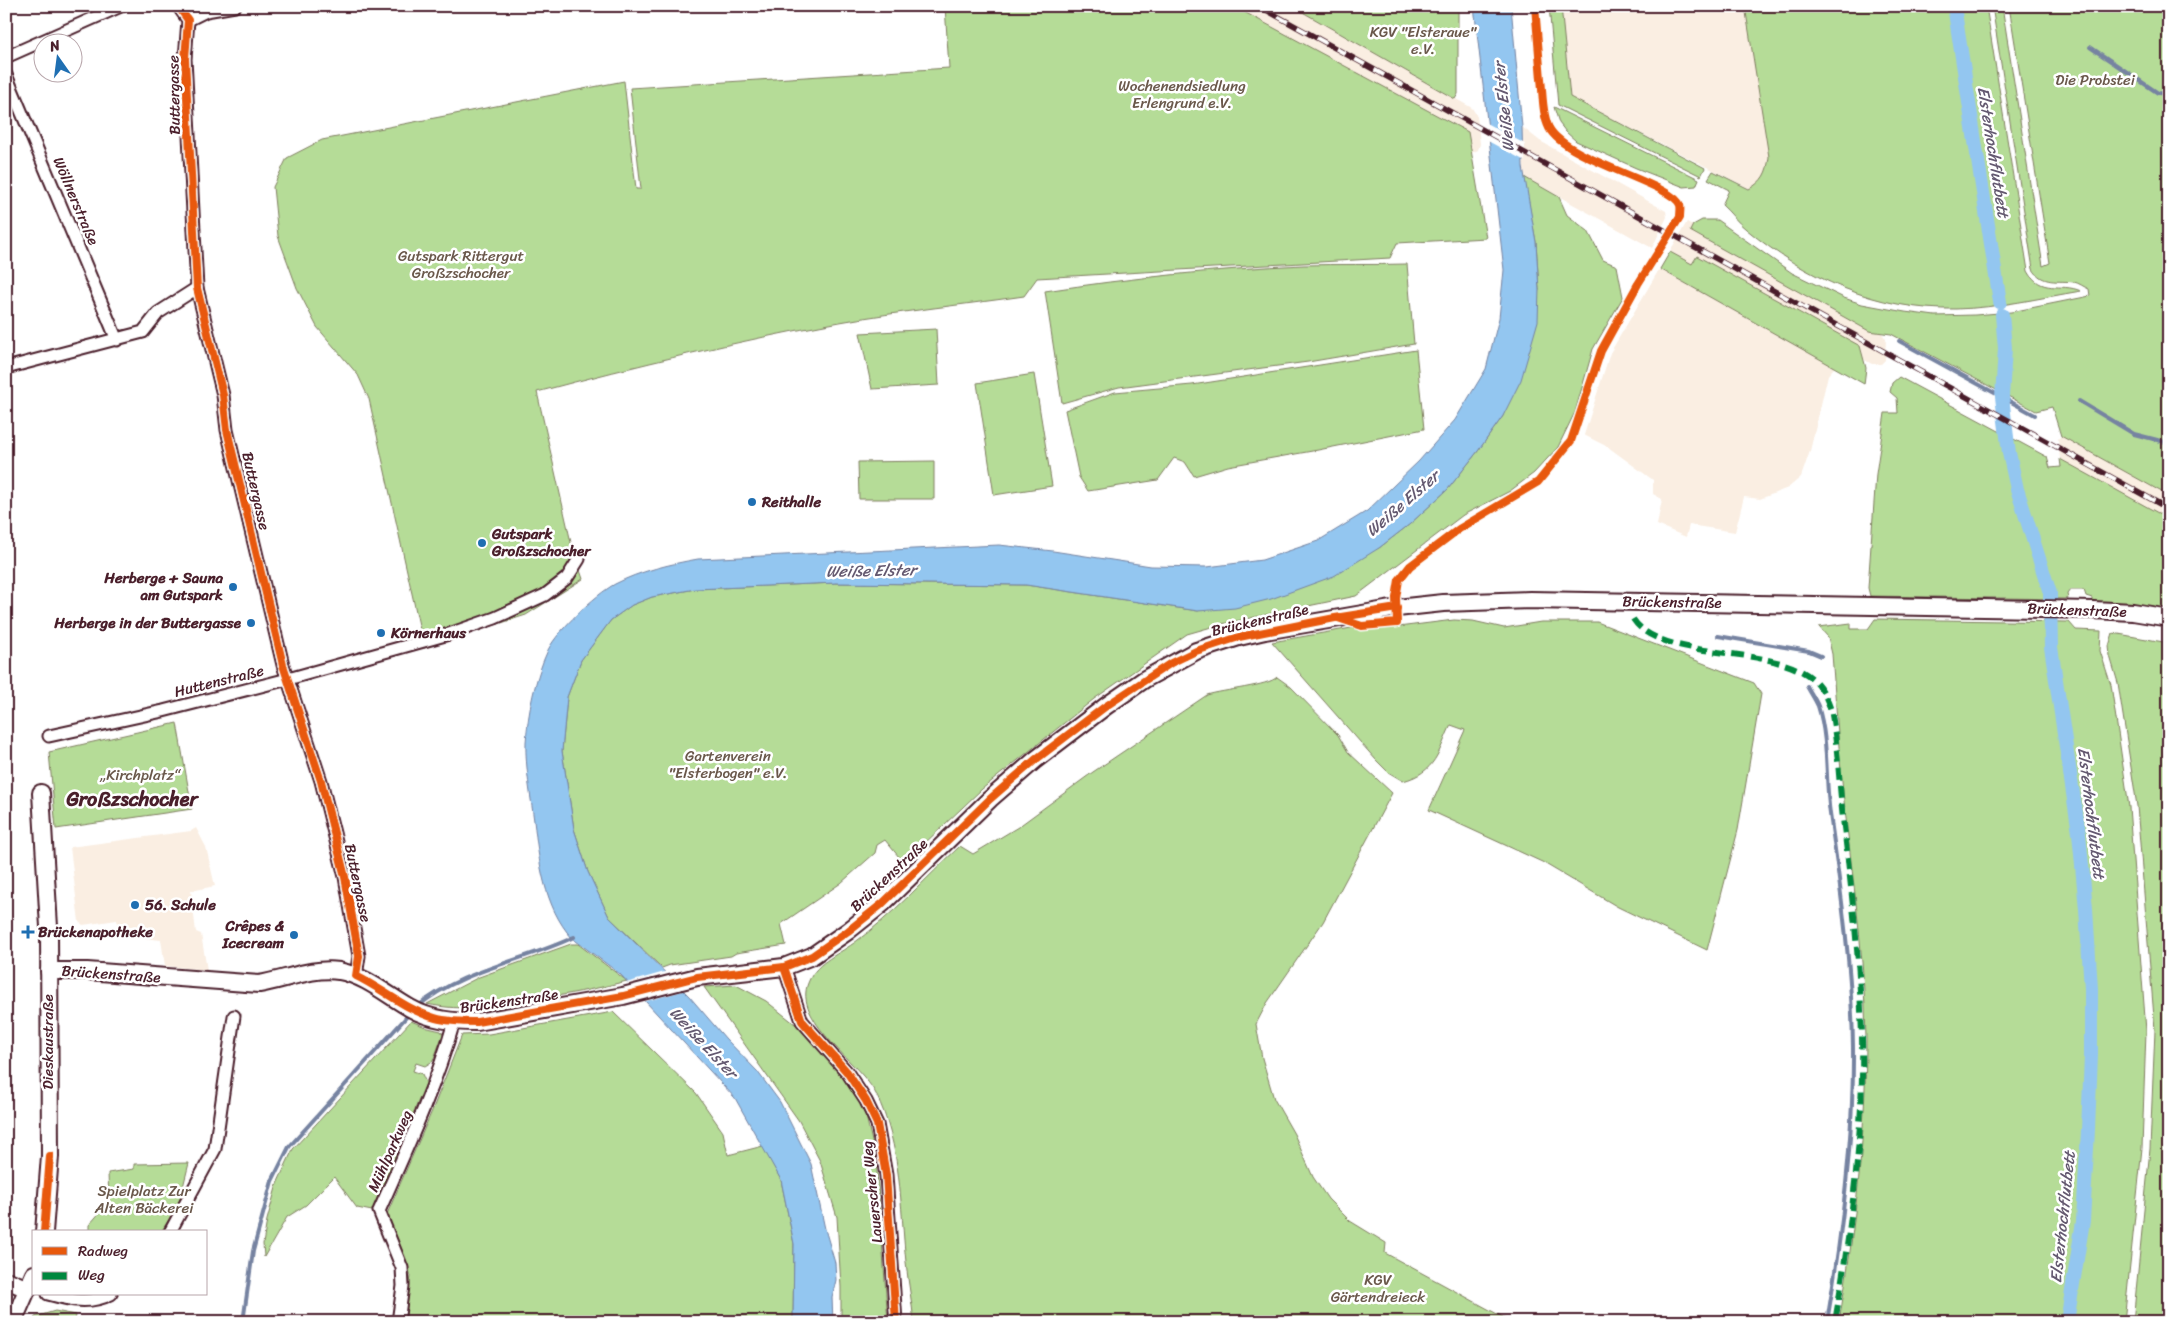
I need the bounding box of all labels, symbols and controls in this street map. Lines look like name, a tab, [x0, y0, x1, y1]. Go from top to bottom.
park label: KGV "Elsteraue" e.V.	[1370, 19, 1477, 62]
north arrow	[32, 32, 82, 82]
text: N	[46, 32, 63, 59]
street label: Buttergasse	[160, 55, 188, 135]
water label: Weiße Elster	[1484, 57, 1523, 153]
park label: Die Probstei	[2055, 67, 2136, 93]
park label: Wochenendsiedlung Erlengrund e.V.	[1118, 73, 1246, 116]
water label: Elsterhochflutbett	[1969, 85, 2018, 221]
street label: Wöllnerstraße	[46, 153, 106, 249]
park label: Gutspark Rittergut Großzschocher	[398, 243, 524, 286]
street label: Buttergasse	[234, 449, 278, 533]
water label: Weiße Elster	[1359, 461, 1448, 544]
place label: Reithalle	[761, 489, 821, 515]
marker: Reithalle	[746, 496, 758, 508]
place label: Gutspark Großzschocher	[491, 521, 592, 564]
marker: Gutspark Großzschocher	[476, 537, 488, 549]
water label: Weiße Elster	[826, 555, 920, 586]
place label: Herberge + Sauna am Gutspark	[103, 565, 223, 608]
marker: Herberge + Sauna am Gutspark	[227, 581, 239, 593]
street label: Brückenstraße	[1622, 588, 1722, 616]
street label: Brückenstraße	[2027, 595, 2127, 625]
street label: Brückenstraße	[1209, 596, 1311, 644]
place label: Herberge in der Buttergasse	[53, 610, 242, 636]
marker: Herberge in der Buttergasse	[245, 617, 257, 629]
place label: Körnerhaus	[390, 620, 467, 646]
marker: Körnerhaus	[375, 627, 387, 639]
street label: Huttenstraße	[171, 657, 267, 705]
park label: Gartenverein "Elsterbogen" e.V.	[669, 743, 787, 786]
water label: Elsterhochflutbett	[2069, 746, 2114, 882]
park label: „Kirchplatz“	[99, 762, 182, 788]
district label: Großzschocher	[65, 782, 199, 817]
street label: Brückenstraße	[844, 832, 934, 918]
street label: Buttergasse	[337, 841, 379, 925]
place label: 56. Schule	[145, 892, 216, 918]
marker: 56. Schule	[129, 899, 141, 911]
place label: Crêpes & Icecream	[221, 913, 284, 956]
place label: Brückenapotheke	[38, 919, 153, 945]
marker: Brückenapotheke	[22, 926, 34, 938]
marker: Crêpes & Icecream	[288, 929, 300, 941]
street label: Brückenstraße	[61, 958, 161, 990]
street label: Brückenstraße	[458, 981, 560, 1021]
street label: Dieskaustraße	[35, 994, 61, 1090]
water label: Weiße Elster	[662, 1000, 747, 1088]
street label: Mühlparkweg	[360, 1105, 420, 1196]
street label: Lauerscher Weg	[854, 1140, 890, 1244]
water label: Elsterhochflutbett	[2041, 1148, 2084, 1284]
park label: Spielplatz Zur Alten Bäckerei	[94, 1178, 194, 1221]
legend	[32, 1230, 208, 1296]
text: Radweg	[78, 1238, 128, 1264]
text: Weg	[78, 1262, 105, 1288]
park label: KGV Gärtendreieck	[1331, 1267, 1426, 1310]

